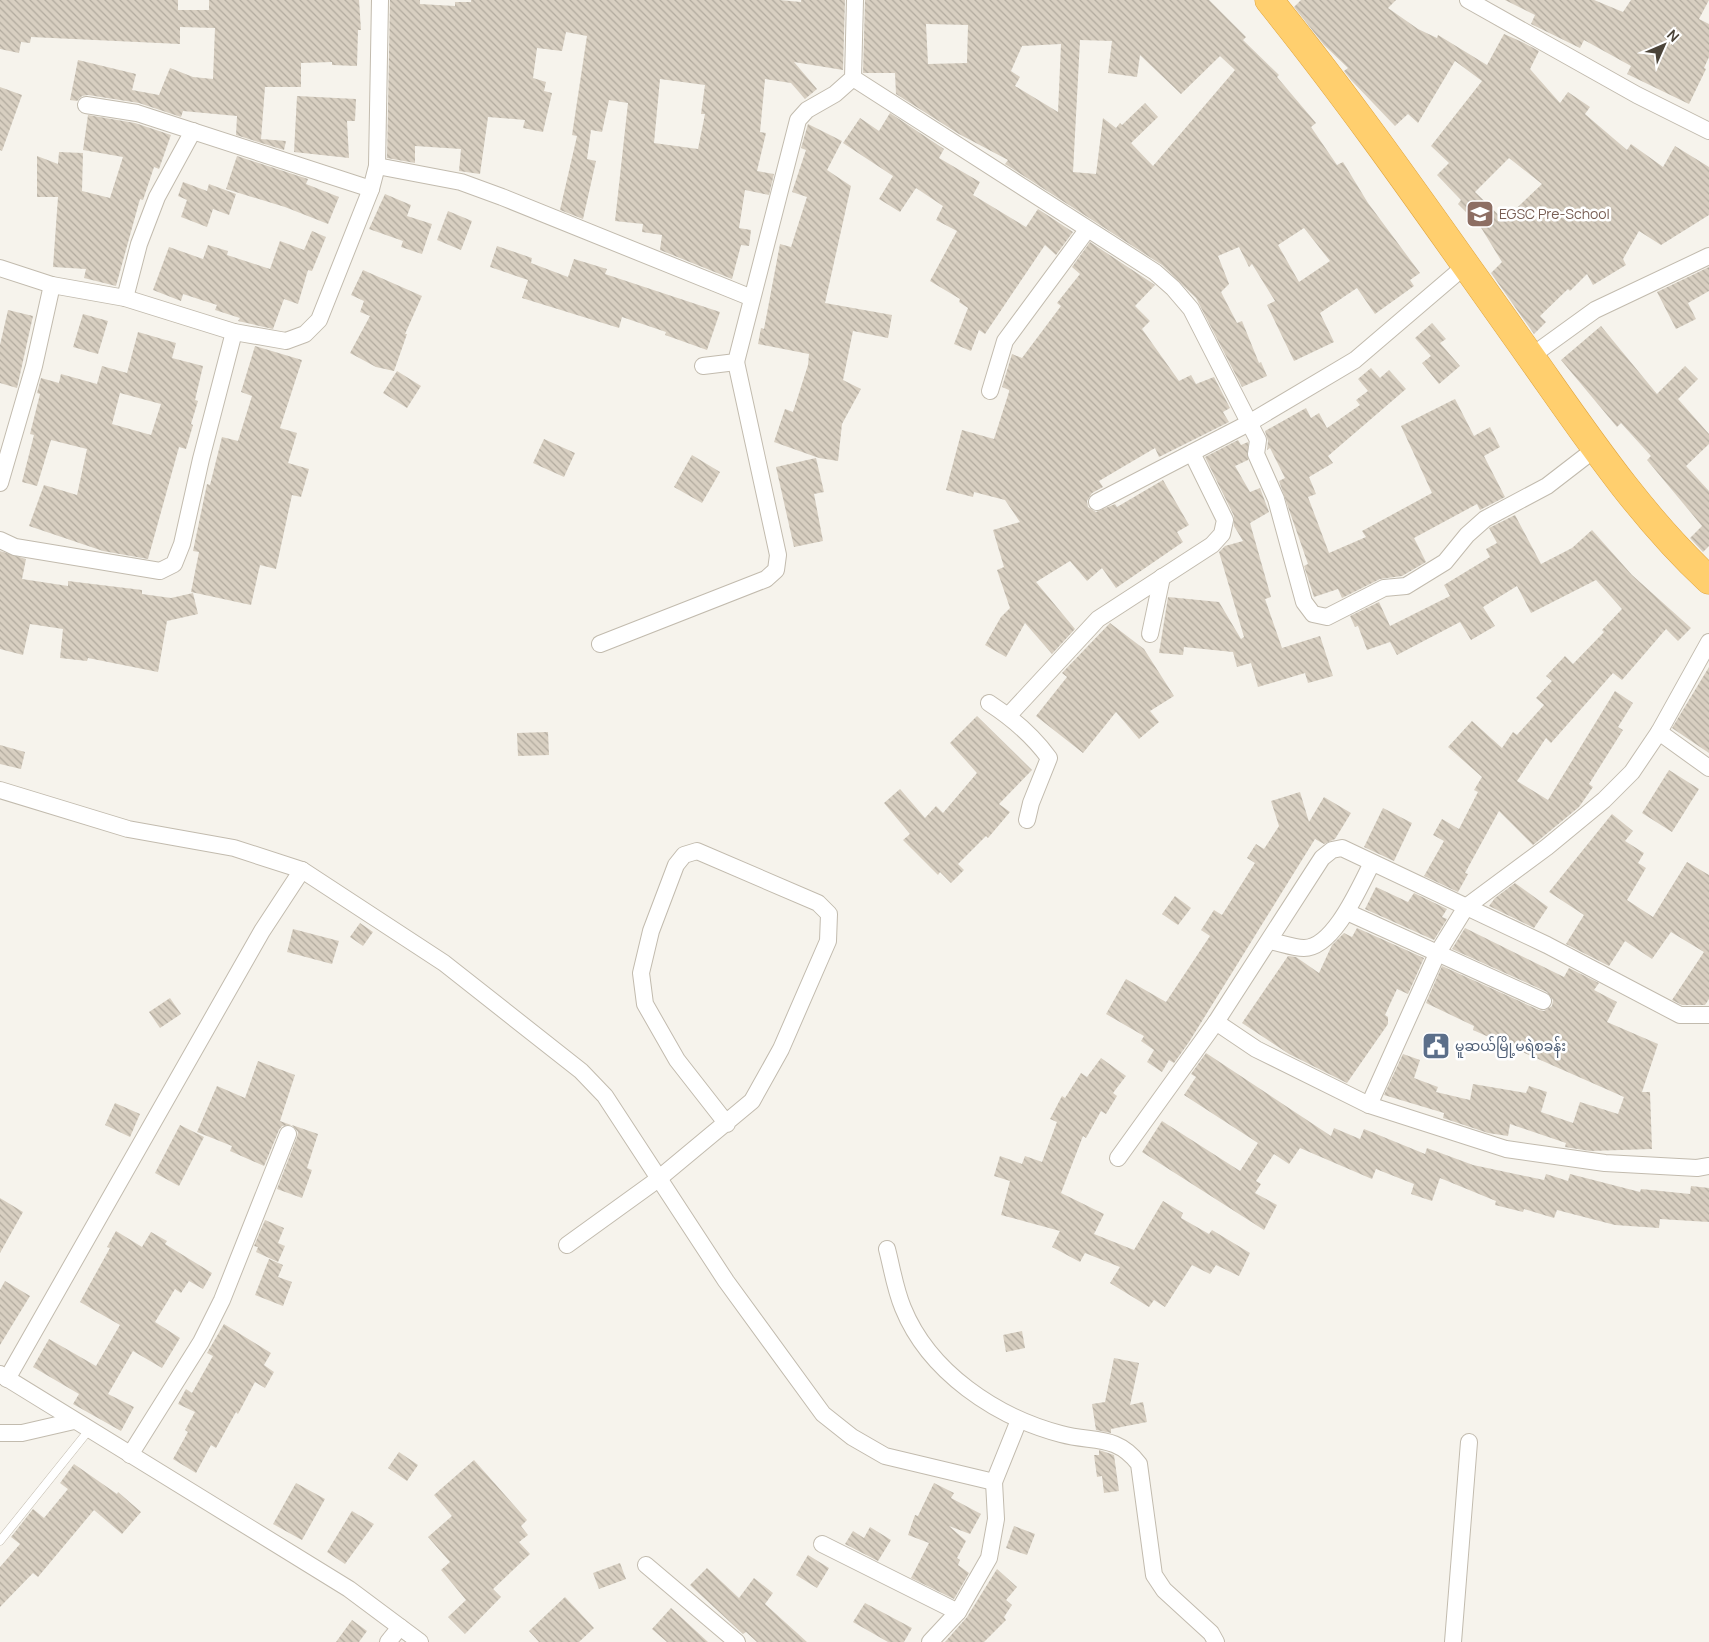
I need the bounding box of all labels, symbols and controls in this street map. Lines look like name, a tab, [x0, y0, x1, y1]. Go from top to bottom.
north arrow	[1639, 20, 1689, 70]
text: N	[1663, 25, 1684, 46]
school or university icon: EGSC Pre-School	[1465, 199, 1495, 229]
place label: EGSC Pre-School	[1499, 204, 1610, 223]
public building icon: မူဆယ်မြို့မရဲစခန်း	[1421, 1031, 1451, 1061]
place label: မူဆယ်မြို့မရဲစခန်း	[1455, 1036, 1566, 1058]

